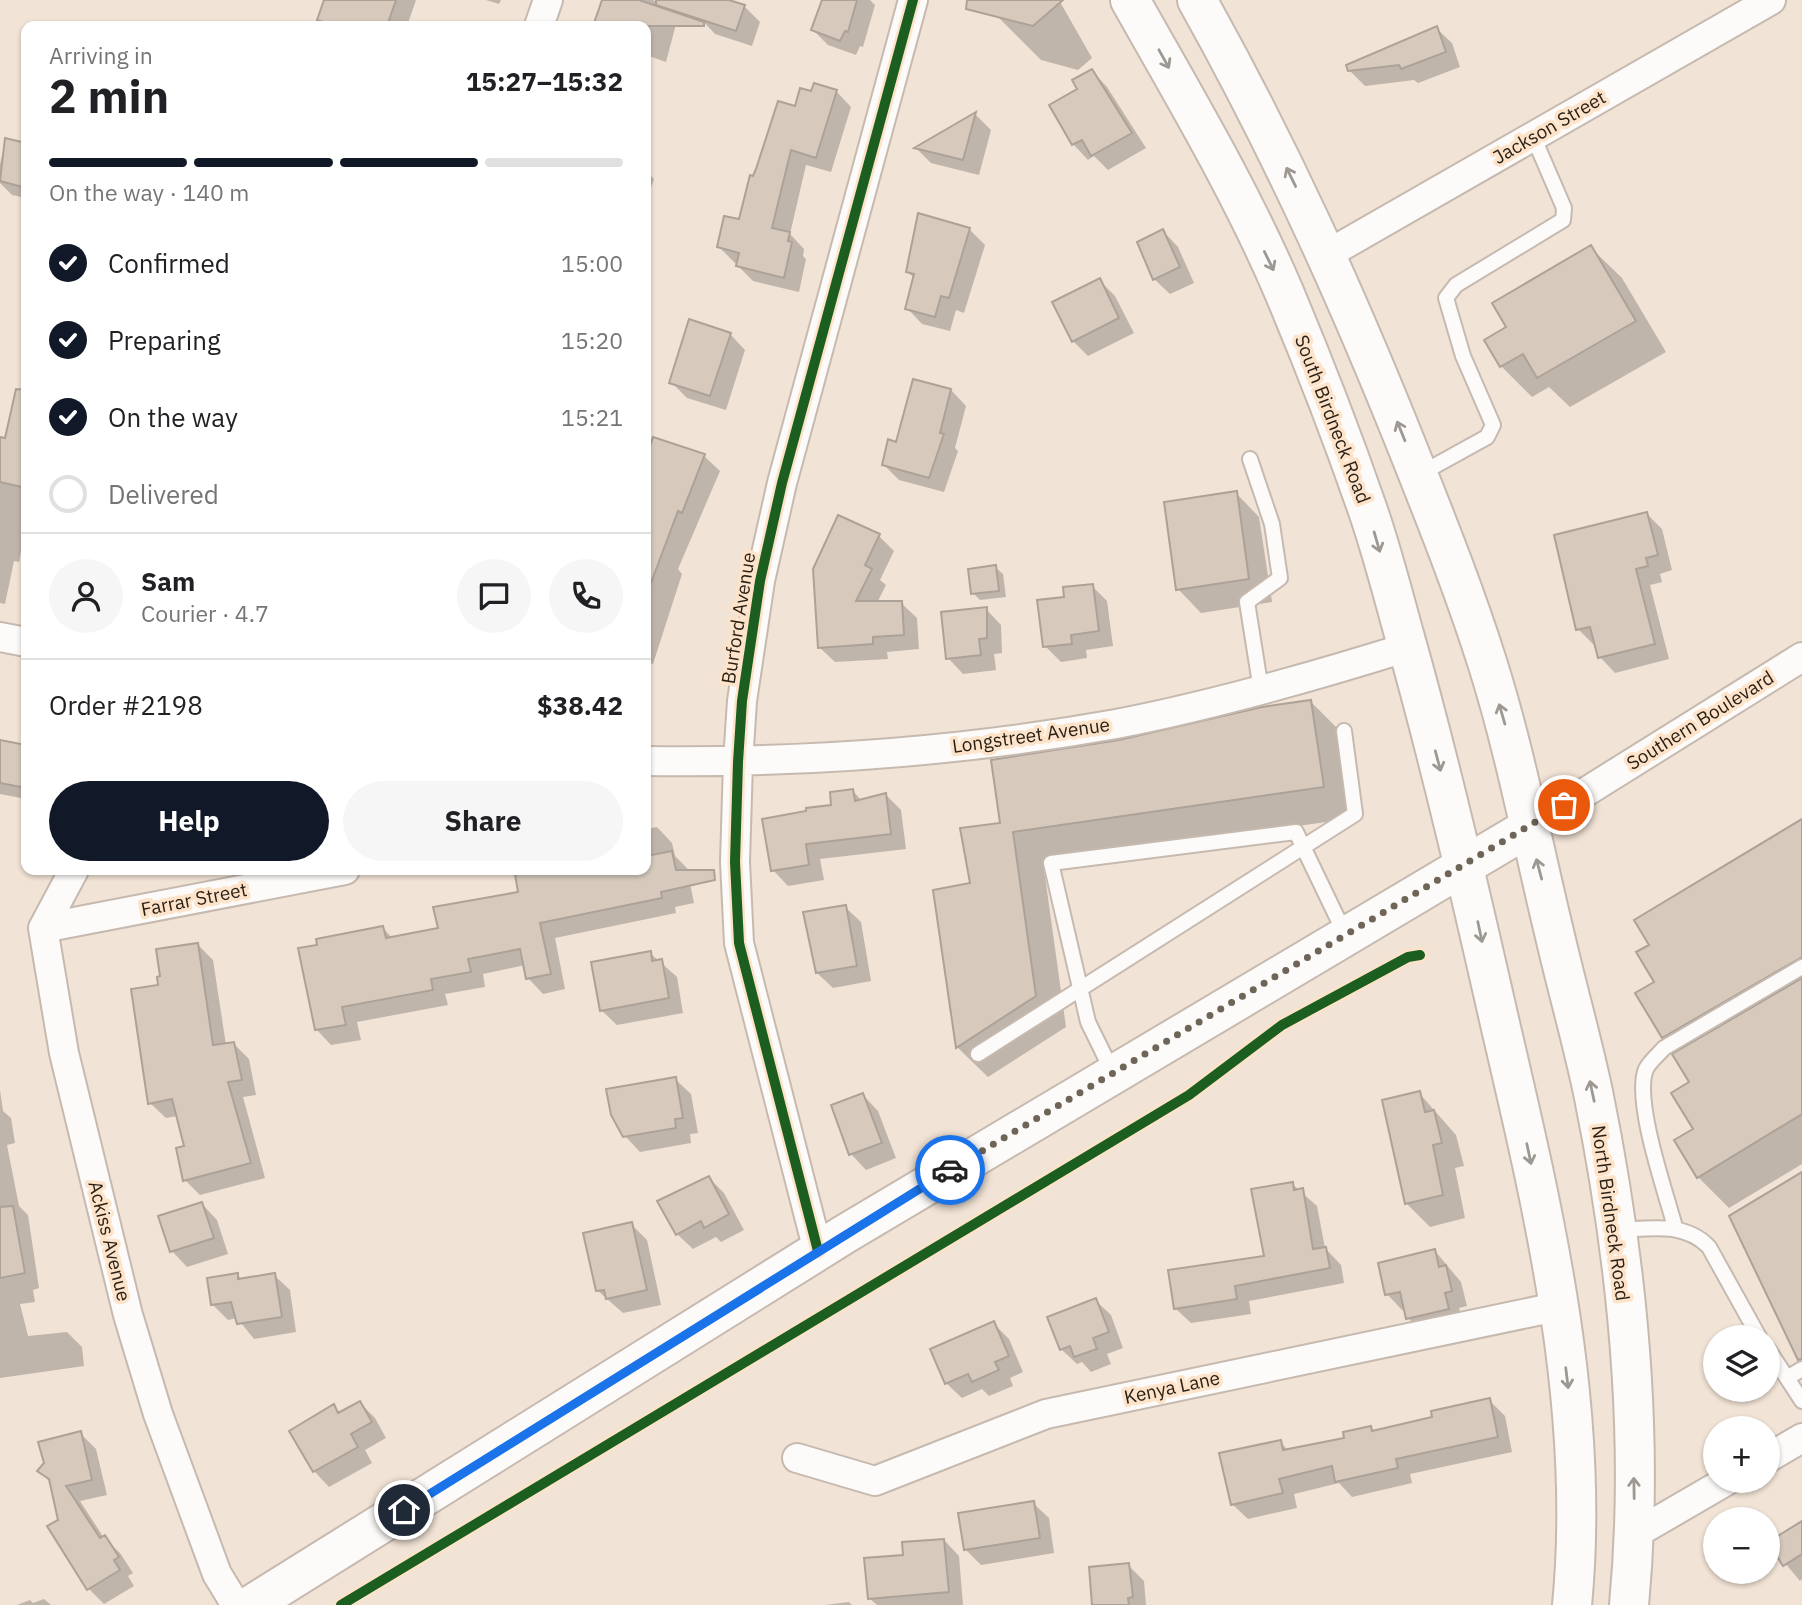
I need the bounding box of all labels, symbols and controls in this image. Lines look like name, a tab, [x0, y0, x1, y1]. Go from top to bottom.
text: Arriving in	[49, 40, 153, 70]
one-way arrow	[1157, 49, 1171, 69]
text: 15:27–15:32	[466, 64, 623, 98]
text: 2 min	[49, 66, 169, 126]
street label: Jackson Street	[1488, 85, 1610, 169]
one-way arrow	[1284, 167, 1298, 188]
text: On the way · 140 m	[49, 177, 249, 207]
icon: check	[49, 244, 87, 282]
text: Confirmed	[108, 246, 230, 280]
text: 15:00	[561, 248, 623, 278]
one-way arrow	[1263, 250, 1276, 271]
icon: check	[49, 321, 87, 359]
text: Preparing	[108, 323, 221, 357]
text: 15:20	[561, 325, 623, 355]
street label: South Birdneck Road	[1290, 331, 1376, 507]
icon: check	[49, 398, 87, 436]
text: On the way	[108, 400, 238, 434]
text: 15:21	[561, 402, 623, 432]
one-way arrow	[1393, 420, 1406, 442]
text: Delivered	[108, 477, 219, 511]
one-way arrow	[1372, 530, 1385, 552]
street label: Burford Avenue	[716, 551, 760, 685]
button: person	[49, 559, 123, 633]
button: chat	[457, 559, 531, 633]
button: phone	[549, 559, 623, 633]
text: Sam	[141, 564, 195, 598]
text: Courier · 4.7	[141, 598, 269, 628]
street label: Southern Boulevard	[1622, 665, 1778, 775]
text: Order #2198	[49, 688, 203, 722]
text: $38.42	[537, 688, 623, 722]
one-way arrow	[1495, 703, 1508, 725]
street label: Longstreet Avenue	[951, 712, 1111, 758]
one-way arrow	[1433, 749, 1446, 771]
pin	[1534, 775, 1594, 835]
button: Help	[49, 781, 329, 861]
button: Share	[343, 781, 623, 861]
icon: bag	[1545, 786, 1583, 824]
one-way arrow	[1532, 859, 1545, 881]
street label: Farrar Street	[139, 877, 249, 921]
one-way arrow	[1474, 920, 1487, 942]
one-way arrow	[1585, 1080, 1599, 1103]
street label: North Birdneck Road	[1587, 1124, 1635, 1302]
courier	[915, 1135, 985, 1205]
one-way arrow	[1523, 1142, 1537, 1165]
icon: car	[931, 1151, 969, 1189]
street label: Ackiss Avenue	[83, 1179, 137, 1303]
map controls	[1703, 1325, 1780, 1584]
button: layers	[1703, 1325, 1780, 1402]
street label: Kenya Lane	[1122, 1365, 1222, 1409]
one-way arrow	[1561, 1366, 1574, 1389]
button: +	[1703, 1416, 1780, 1493]
one-way arrow	[1627, 1477, 1641, 1500]
pin	[374, 1480, 434, 1540]
icon: home	[385, 1491, 423, 1529]
button: −	[1703, 1507, 1780, 1584]

